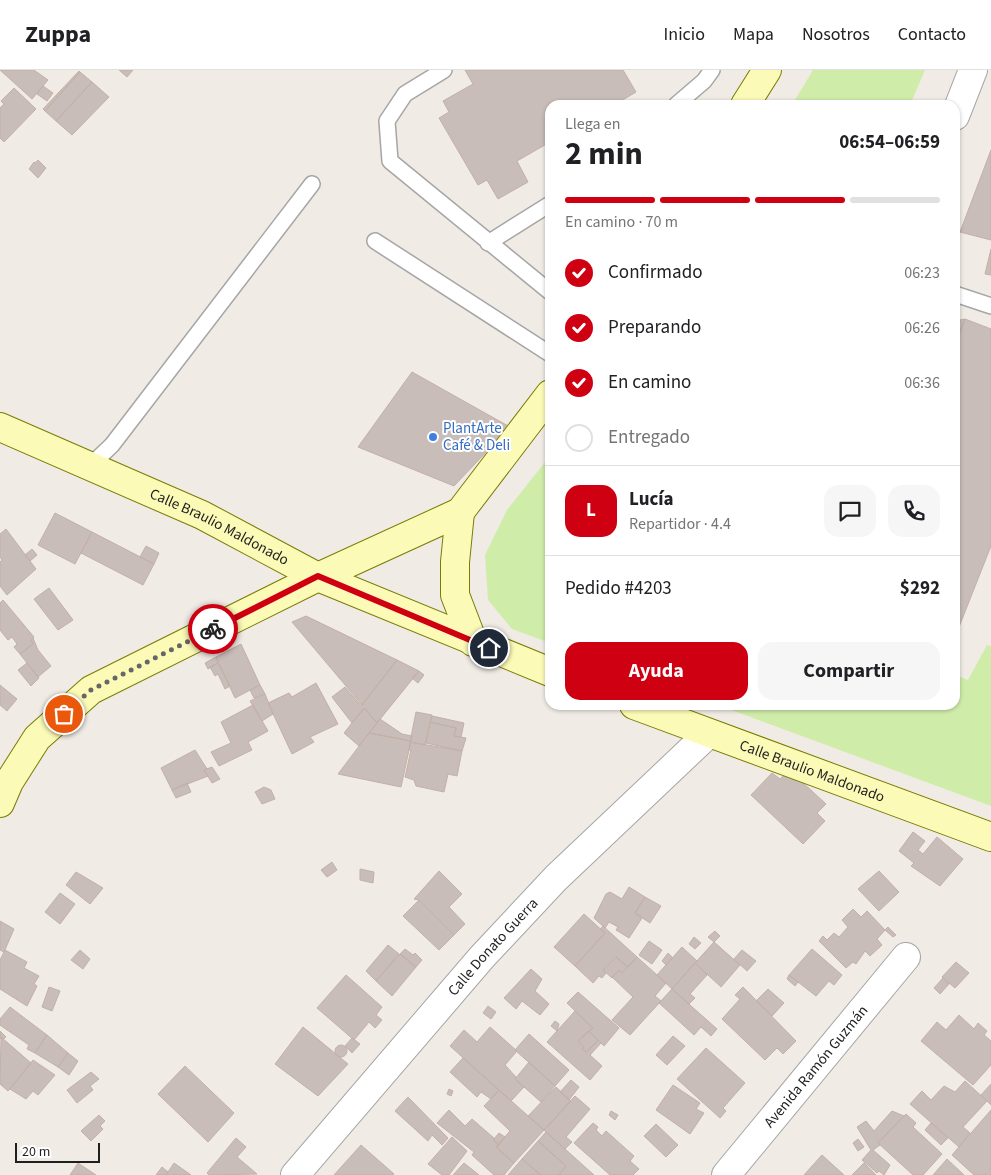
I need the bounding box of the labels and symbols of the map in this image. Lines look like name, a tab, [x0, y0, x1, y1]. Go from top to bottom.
place label: PlantArte Café & Deli	[443, 418, 510, 456]
marker: PlantArte Café & Deli	[427, 431, 439, 443]
street label: Calle Braulio Maldonado	[146, 483, 293, 571]
courier	[188, 604, 238, 654]
pin	[468, 627, 510, 669]
pin	[43, 693, 85, 735]
street label: Calle Braulio Maldonado	[736, 735, 888, 808]
street label: Calle Donato Guerra	[443, 893, 543, 1001]
street label: Avenida Ramón Guzmán	[759, 1001, 873, 1132]
scale bar	[15, 1140, 100, 1163]

